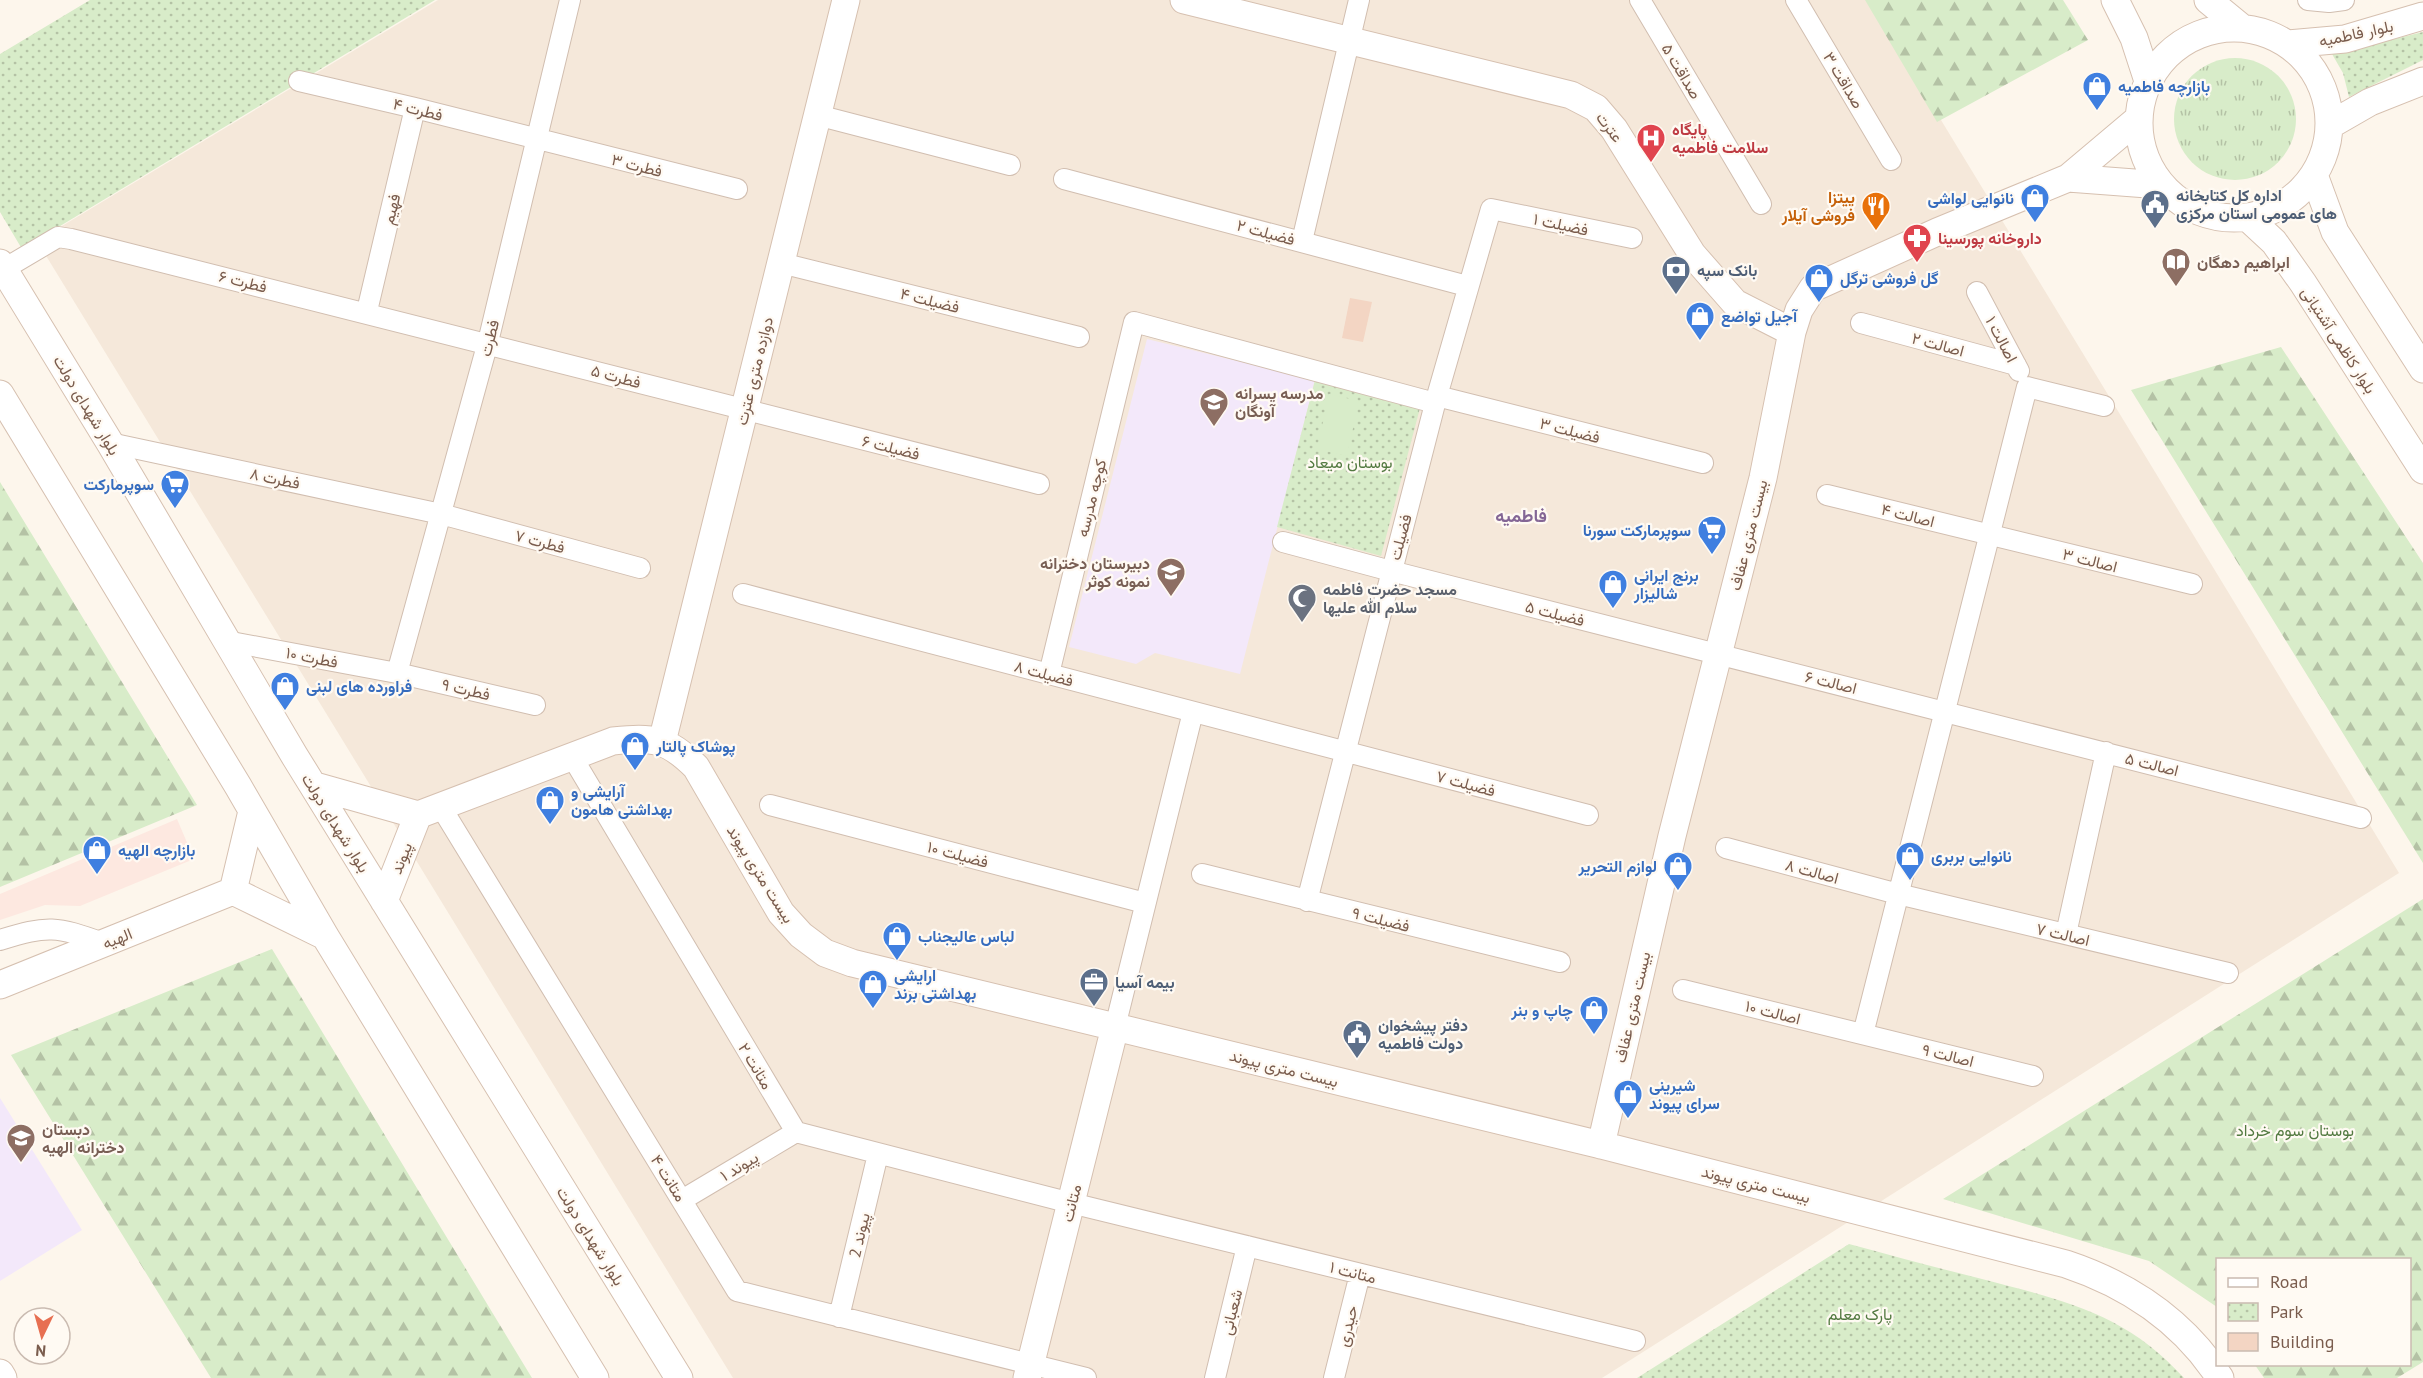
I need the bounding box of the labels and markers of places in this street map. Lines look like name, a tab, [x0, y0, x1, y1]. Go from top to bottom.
shop icon: بازارچه فاطمیه	[2081, 70, 2113, 112]
place label: بازارچه فاطمیه	[2118, 76, 2210, 98]
place label: پایگاه سلامت فاطمیه	[1672, 119, 1769, 157]
hospital icon: پایگاه سلامت فاطمیه	[1635, 122, 1667, 164]
shop icon: نانوایی لواشی	[2019, 182, 2051, 224]
place label: اداره کل کتابخانه های عمومی استان مرکزی	[2176, 185, 2337, 224]
place label: پیتزا فروشی آیلار	[1781, 187, 1855, 226]
place label: نانوایی لواشی	[1927, 188, 2014, 209]
public building icon: اداره کل کتابخانه های عمومی استان مرکزی	[2139, 188, 2171, 230]
restaurant icon: پیتزا فروشی آیلار	[1860, 190, 1892, 232]
pharmacy icon: داروخانه پورسینا	[1901, 222, 1933, 264]
place label: داروخانه پورسینا	[1938, 228, 2042, 250]
library icon: ابراهیم دهگان	[2160, 246, 2192, 288]
place label: ابراهیم دهگان	[2197, 252, 2290, 273]
bank icon: بانک سپه	[1660, 254, 1692, 296]
place label: بانک سپه	[1697, 260, 1757, 282]
shop icon: گل فروشی ترگل	[1803, 262, 1835, 304]
place label: گل فروشی ترگل	[1840, 268, 1939, 289]
shop icon: آجیل تواضع	[1684, 300, 1716, 342]
place label: آجیل تواضع	[1721, 306, 1799, 328]
place label: مدرسه پسرانه آونگان	[1235, 383, 1324, 422]
school or university icon: مدرسه پسرانه آونگان	[1198, 386, 1230, 428]
supermarket icon: سوپرمارکت	[159, 468, 191, 510]
place label: سوپرمارکت	[84, 474, 154, 496]
supermarket icon: سوپرمارکت سورنا	[1696, 514, 1728, 556]
place label: سوپرمارکت سورنا	[1583, 520, 1691, 542]
place label: دبیرستان دخترانه نمونه کوثر	[1040, 553, 1150, 592]
school or university icon: دبیرستان دخترانه نمونه کوثر	[1155, 556, 1187, 598]
place label: برنج ایرانی شالیزار	[1633, 565, 1699, 604]
shop icon: برنج ایرانی شالیزار	[1597, 568, 1629, 610]
place label: مسجد حضرت فاطمه سلام الله علیها	[1323, 579, 1457, 618]
mosque icon: مسجد حضرت فاطمه سلام الله علیها	[1286, 582, 1318, 624]
shop icon: فراورده های لبنی	[269, 670, 301, 712]
place label: فراورده های لبنی	[306, 676, 412, 697]
shop icon: پوشاک پالتار	[619, 730, 651, 772]
place label: پوشاک پالتار	[655, 736, 735, 758]
place label: آرایشی و بهداشتی هامون	[571, 781, 673, 820]
shop icon: آرایشی و بهداشتی هامون	[534, 784, 566, 826]
shop icon: بازارچه الهیه	[81, 834, 113, 876]
place label: بازارچه الهیه	[118, 840, 195, 862]
shop icon: نانوایی بربری	[1894, 840, 1926, 882]
place label: نانوایی بربری	[1931, 846, 2012, 867]
shop icon: لوازم التحریر	[1662, 850, 1694, 892]
place label: لوازم التحریر	[1577, 856, 1657, 877]
shop icon: لباس عالیجناب	[881, 920, 913, 962]
place label: لباس عالیجناب	[918, 926, 1015, 946]
place label: ارایشی بهداشتی برند	[894, 965, 976, 1004]
office icon: بیمه آسیا	[1078, 966, 1110, 1008]
shop icon: ارایشی بهداشتی برند	[857, 968, 889, 1010]
place label: بیمه آسیا	[1115, 972, 1175, 992]
shop icon: چاپ و بنر	[1578, 994, 1610, 1036]
place label: چاپ و بنر	[1510, 1000, 1573, 1022]
place label: دفتر پیشخوان دولت فاطمیه	[1378, 1015, 1468, 1054]
public building icon: دفتر پیشخوان دولت فاطمیه	[1341, 1018, 1373, 1060]
place label: شیرینی سرای پیوند	[1649, 1075, 1720, 1115]
shop icon: شیرینی سرای پیوند	[1612, 1078, 1644, 1120]
place label: دبستان دخترانه الهیه	[42, 1119, 125, 1158]
school or university icon: دبستان دخترانه الهیه	[5, 1122, 37, 1164]

